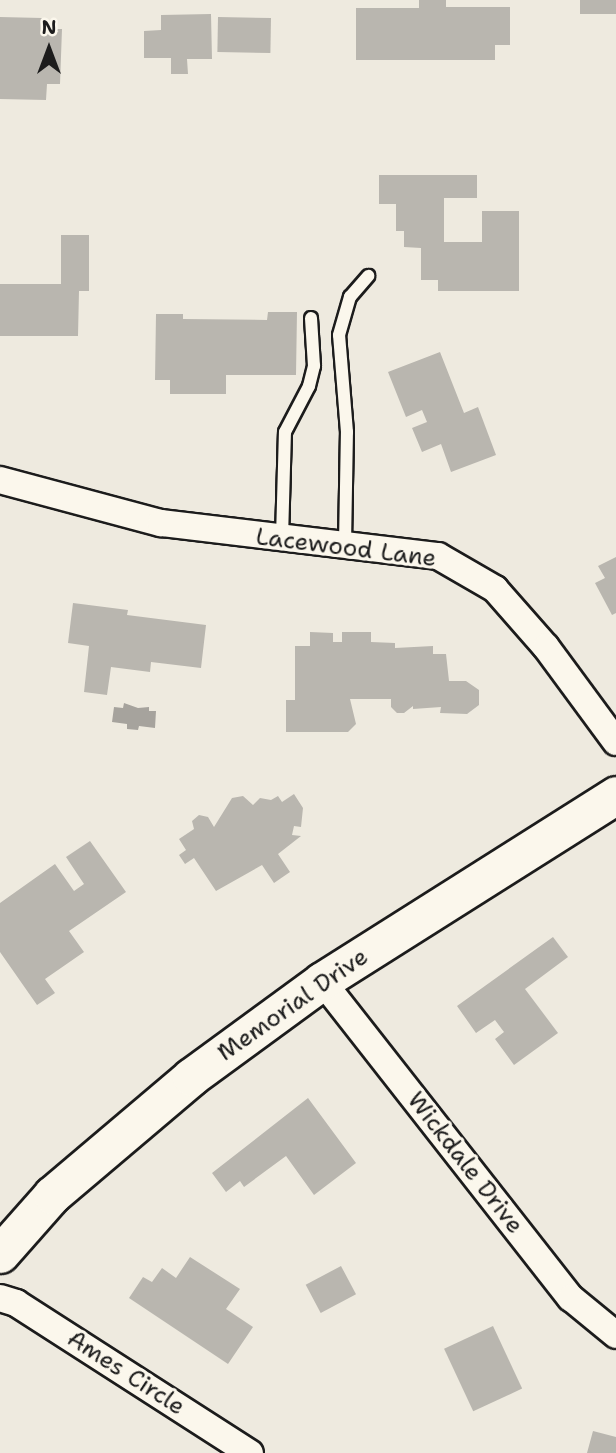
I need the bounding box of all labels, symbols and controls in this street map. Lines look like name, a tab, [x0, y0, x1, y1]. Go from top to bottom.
north arrow	[14, 14, 84, 84]
text: N	[41, 15, 57, 40]
street label: Lacewood Lane	[254, 523, 438, 573]
street label: Memorial Drive	[212, 942, 374, 1068]
street label: Wickdale Drive	[401, 1086, 529, 1240]
street label: Ames Circle	[62, 1324, 190, 1422]

